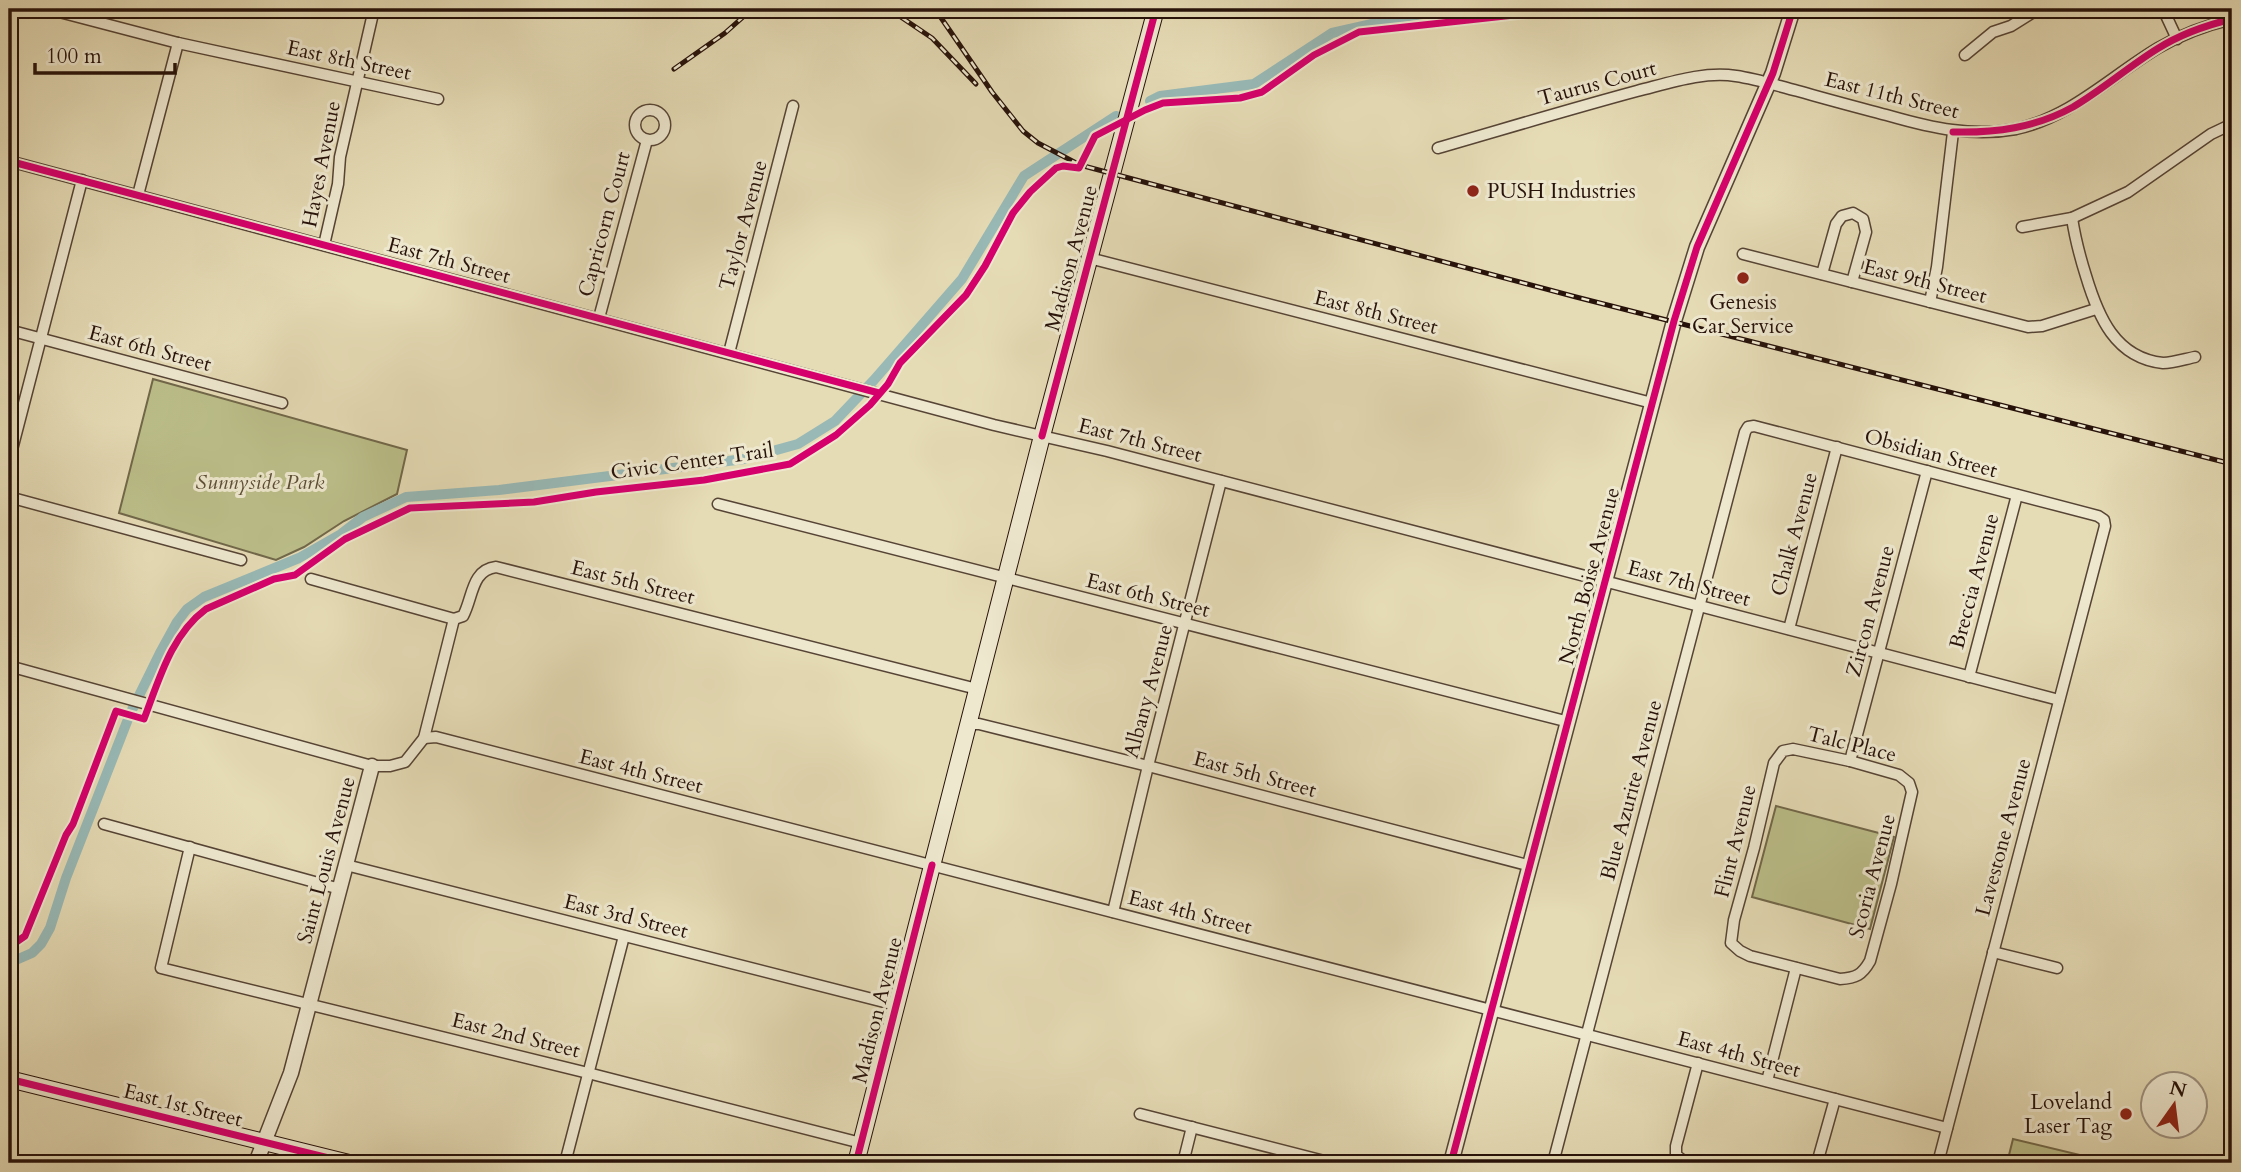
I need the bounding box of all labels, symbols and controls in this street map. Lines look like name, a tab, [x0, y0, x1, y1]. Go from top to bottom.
scale bar	[35, 32, 175, 76]
street label: East 8th Street	[284, 33, 414, 88]
text: 100 m	[46, 42, 102, 71]
street label: Taurus Court	[1535, 54, 1660, 113]
street label: East 11th Street	[1822, 65, 1962, 126]
street label: Hayes Avenue	[295, 98, 348, 230]
street label: Capricorn Court	[571, 148, 638, 300]
street label: Taylor Avenue	[712, 157, 775, 293]
place label: PUSH Industries	[1487, 177, 1636, 206]
street label: Madison Avenue	[1038, 182, 1105, 334]
marker: PUSH Industries	[1465, 183, 1481, 199]
street label: East 7th Street	[384, 230, 514, 291]
street label: East 9th Street	[1860, 252, 1990, 311]
marker: Genesis Car Service	[1735, 270, 1751, 286]
street label: East 8th Street	[1311, 283, 1441, 342]
place label: Genesis Car Service	[1692, 288, 1794, 341]
street label: East 6th Street	[85, 318, 215, 379]
street label: East 7th Street	[1075, 411, 1205, 470]
street label: Obsidian Street	[1861, 422, 2001, 485]
street label: Civic Center Trail	[609, 436, 775, 487]
park label: Sunnyside Park	[195, 468, 325, 497]
street label: Chalk Avenue	[1764, 469, 1825, 599]
street label: North Boise Avenue	[1552, 484, 1627, 668]
street label: Breccia Avenue	[1942, 510, 2007, 652]
street label: Zircon Avenue	[1839, 542, 1902, 680]
street label: East 5th Street	[568, 553, 698, 612]
street label: East 7th Street	[1624, 553, 1754, 614]
street label: East 6th Street	[1083, 566, 1213, 625]
street label: Albany Avenue	[1117, 621, 1180, 761]
street label: Blue Azurite Avenue	[1593, 697, 1670, 884]
street label: Talc Place	[1804, 719, 1900, 770]
street label: East 4th Street	[576, 742, 706, 801]
street label: East 5th Street	[1190, 744, 1320, 805]
street label: Lavestone Avenue	[1968, 755, 2038, 919]
street label: Saint Louis Avenue	[290, 773, 363, 947]
street label: Flint Avenue	[1707, 782, 1764, 901]
street label: Scoria Avenue	[1842, 811, 1903, 942]
street label: East 4th Street	[1125, 883, 1255, 942]
street label: East 3rd Street	[561, 887, 691, 946]
street label: Madison Avenue	[845, 934, 910, 1086]
street label: East 2nd Street	[449, 1006, 583, 1066]
street label: East 4th Street	[1674, 1024, 1804, 1085]
north arrow	[2140, 1070, 2210, 1140]
text: N	[2167, 1075, 2190, 1104]
street label: East 1st Street	[120, 1077, 246, 1134]
place label: Loveland Laser Tag	[2024, 1088, 2112, 1141]
marker: Loveland Laser Tag	[2118, 1106, 2134, 1122]

